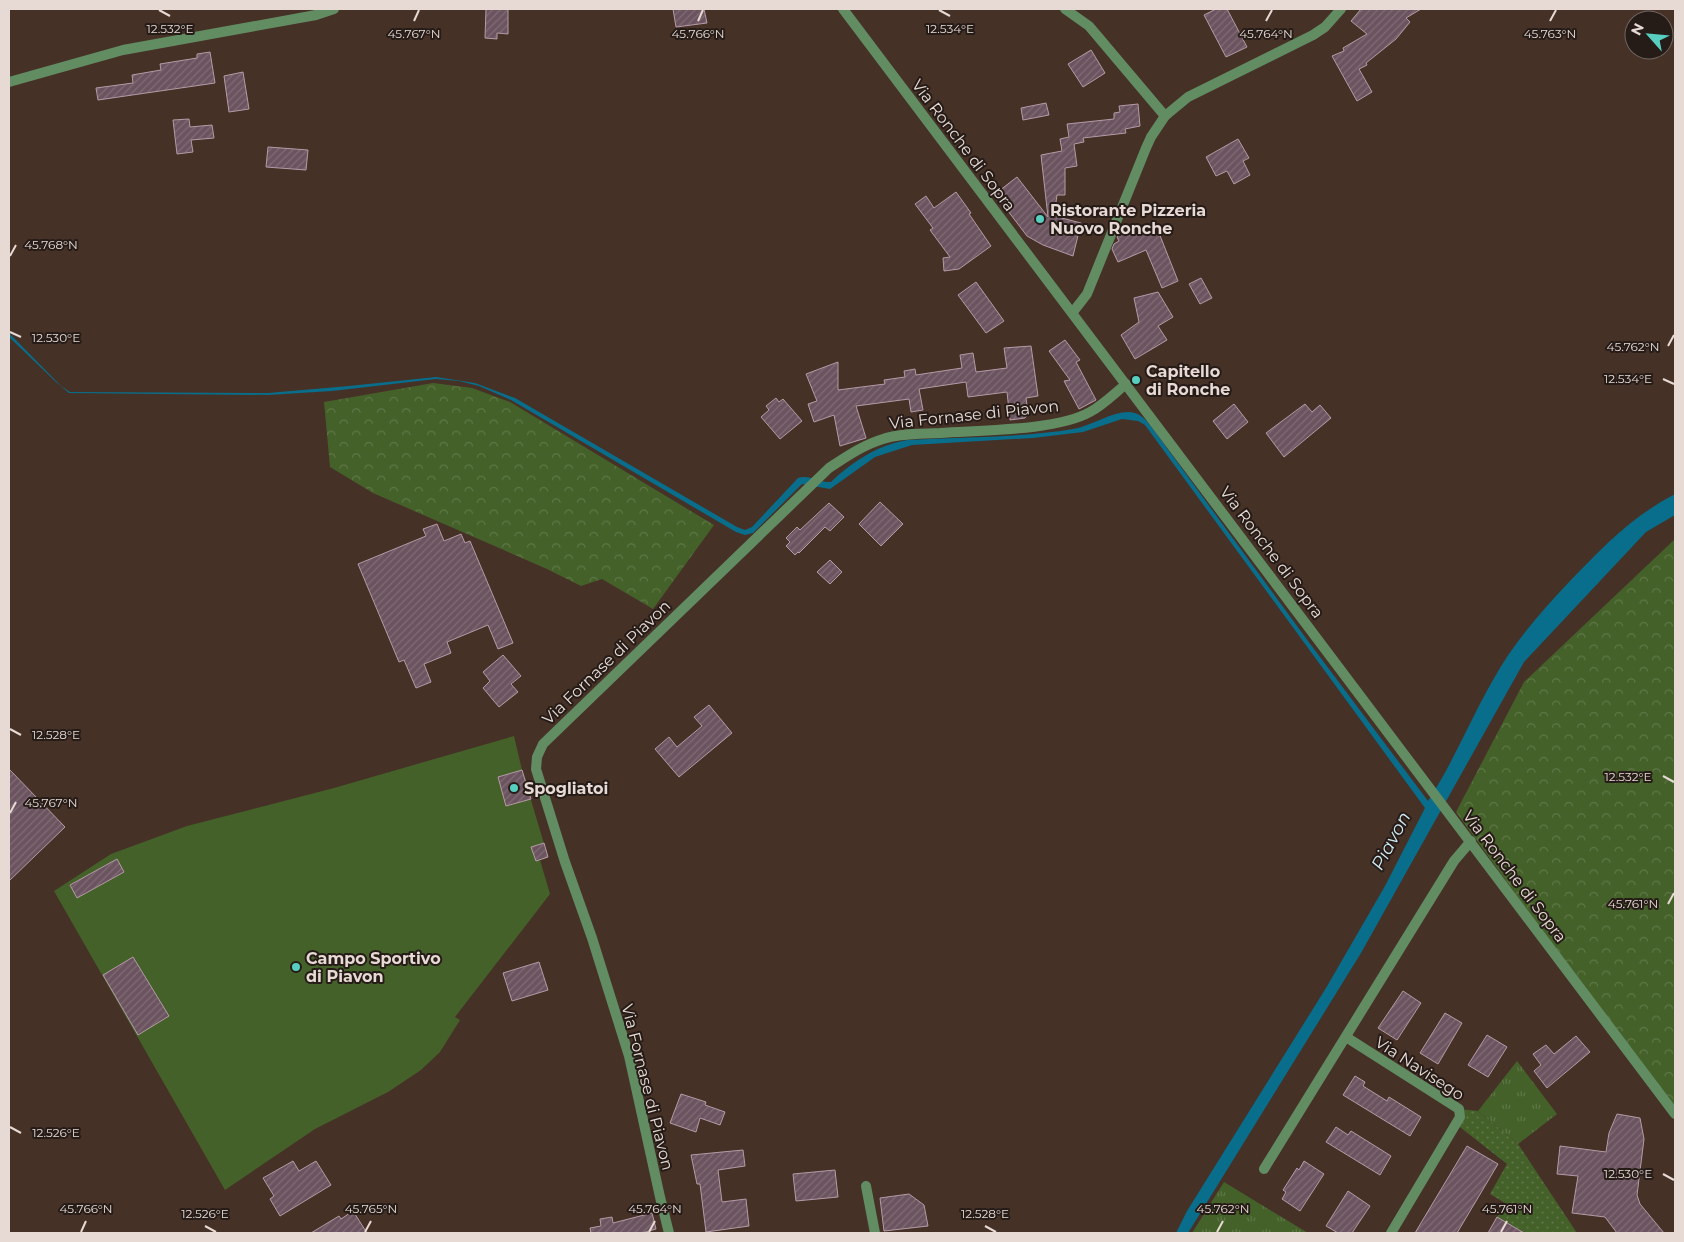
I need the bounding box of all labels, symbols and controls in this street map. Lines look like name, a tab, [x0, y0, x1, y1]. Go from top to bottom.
north arrow	[1624, 10, 1674, 60]
text: N	[1627, 20, 1648, 38]
text: 12.532°E	[146, 21, 194, 36]
text: 12.534°E	[926, 21, 974, 36]
text: 45.767°N	[387, 26, 441, 41]
text: 45.766°N	[671, 26, 725, 41]
text: 45.764°N	[1239, 26, 1293, 41]
text: 45.763°N	[1524, 26, 1576, 41]
street label: Via Ronche di Sopra	[908, 76, 1019, 215]
place label: Ristorante Pizzeria Nuovo Ronche	[1050, 201, 1206, 238]
marker: Ristorante Pizzeria Nuovo Ronche	[1034, 213, 1046, 225]
text: 45.768°N	[24, 237, 78, 252]
text: 12.530°E	[32, 330, 80, 345]
text: 45.762°N	[1607, 339, 1659, 354]
place label: Capitello di Ronche	[1146, 362, 1230, 399]
text: 12.534°E	[1604, 371, 1652, 386]
marker: Capitello di Ronche	[1130, 374, 1142, 386]
street label: Via Fornase di Piavon	[888, 396, 1060, 433]
street label: Via Ronche di Sopra	[1216, 483, 1327, 622]
street label: Via Fornase di Piavon	[538, 596, 674, 728]
text: 12.528°E	[32, 727, 80, 742]
text: 12.532°E	[1604, 769, 1652, 784]
place label: Spogliatoi	[524, 779, 608, 798]
marker: Spogliatoi	[508, 782, 520, 794]
text: 45.767°N	[24, 795, 78, 810]
street label: Via Ronche di Sopra	[1459, 807, 1570, 946]
water label: Piavon	[1367, 808, 1415, 874]
text: 45.761°N	[1608, 896, 1658, 911]
place label: Campo Sportivo di Piavon	[306, 949, 441, 986]
marker: Campo Sportivo di Piavon	[290, 961, 302, 973]
street label: Via Fornase di Piavon	[618, 1002, 677, 1172]
street label: Via Navisego	[1372, 1033, 1468, 1104]
text: 12.526°E	[32, 1125, 80, 1140]
text: 12.530°E	[1604, 1166, 1652, 1181]
text: 45.766°N	[59, 1201, 113, 1216]
text: 45.765°N	[345, 1201, 397, 1216]
text: 45.764°N	[628, 1201, 682, 1216]
text: 45.762°N	[1197, 1201, 1249, 1216]
text: 45.761°N	[1482, 1201, 1532, 1216]
text: 12.526°E	[181, 1206, 229, 1221]
text: 12.528°E	[961, 1206, 1009, 1221]

